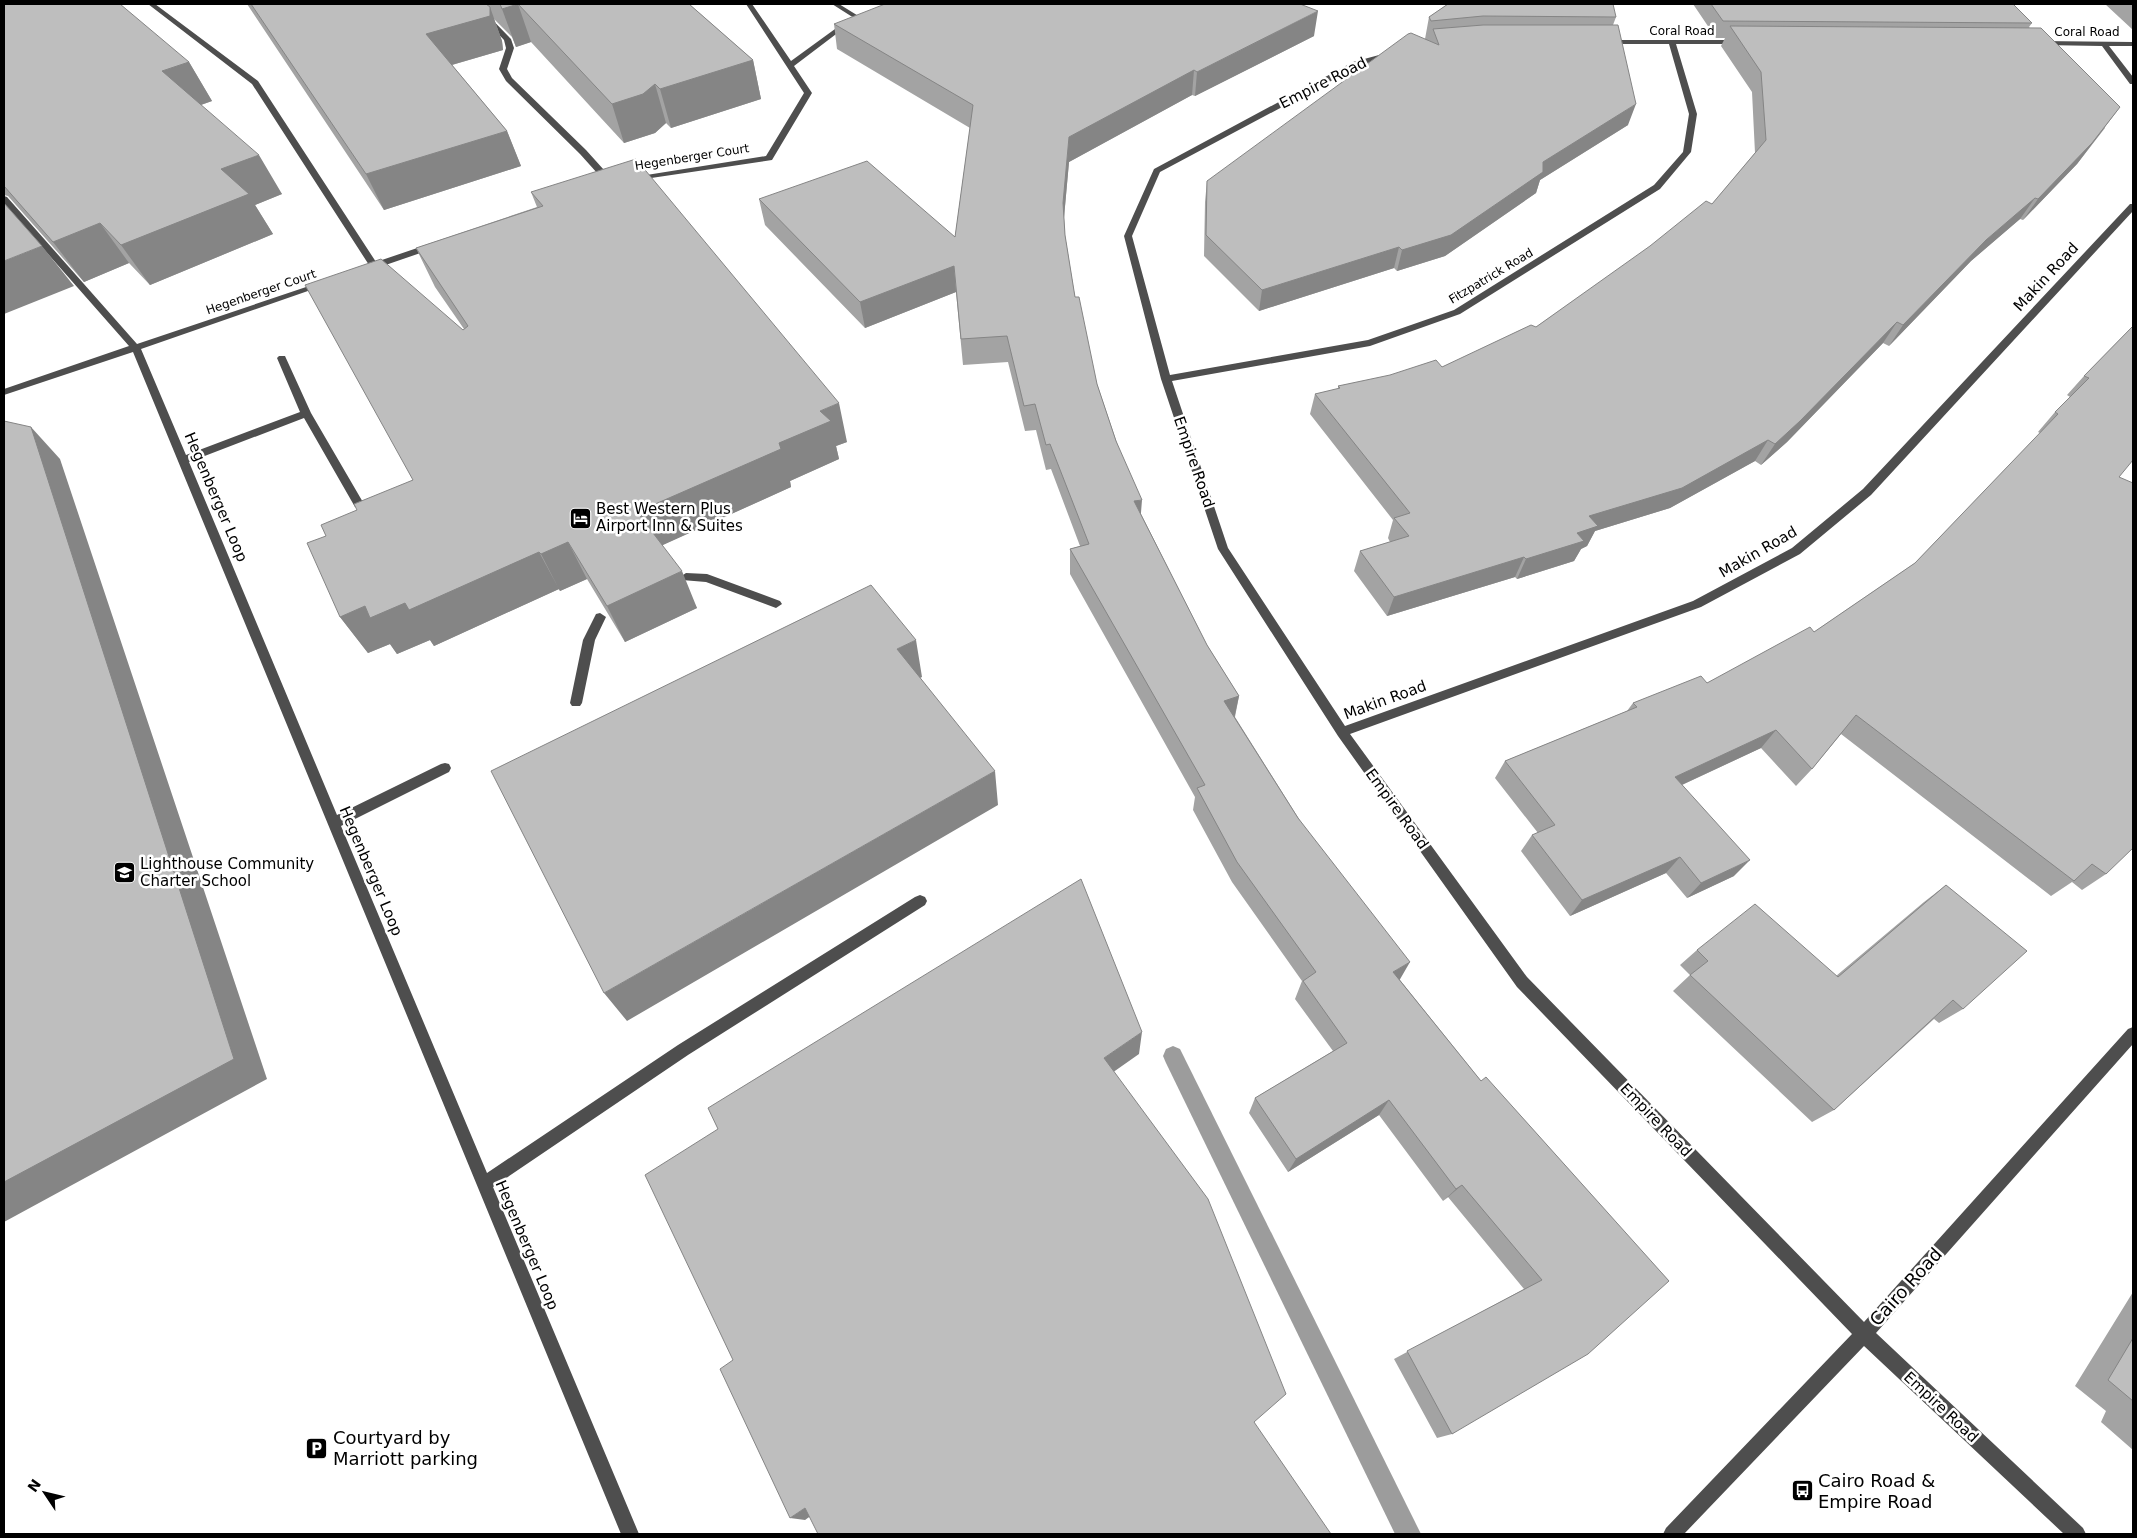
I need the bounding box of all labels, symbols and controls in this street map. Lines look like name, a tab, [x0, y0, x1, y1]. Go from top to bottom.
street label: Coral Road	[1649, 24, 1715, 38]
street label: Coral Road	[2054, 25, 2120, 39]
street label: Empire Road	[1276, 53, 1370, 113]
street label: Hegenberger Court	[634, 141, 750, 173]
street label: Makin Road	[2010, 239, 2082, 315]
street label: Fitzpatrick Road	[1446, 245, 1536, 307]
street label: Hegenberger Court	[204, 266, 318, 317]
street label: Empire Road	[1170, 414, 1218, 510]
street label: Hegenberger Loop	[181, 429, 251, 565]
place label: Best Western Plus Airport Inn & Suites	[596, 500, 743, 535]
hotel icon: Best Western Plus Airport Inn & Suites	[568, 506, 592, 530]
street label: Makin Road	[1716, 522, 1800, 582]
street label: Makin Road	[1341, 677, 1429, 723]
street label: Empire Road	[1362, 765, 1432, 853]
street label: Hegenberger Loop	[336, 803, 406, 939]
place label: Lighthouse Community Charter School	[140, 855, 314, 890]
school or university icon: Lighthouse Community Charter School	[112, 861, 136, 885]
street label: Empire Road	[1616, 1079, 1696, 1161]
street label: Hegenberger Loop	[492, 1177, 562, 1313]
street label: Cairo Road	[1865, 1243, 1946, 1330]
street label: Empire Road	[1900, 1368, 1982, 1446]
place label: Courtyard by Marriott parking	[333, 1427, 478, 1469]
parking icon: Courtyard by Marriott parking	[305, 1436, 329, 1460]
north arrow	[20, 1468, 70, 1518]
place label: Cairo Road & Empire Road	[1818, 1470, 1935, 1512]
text: N	[24, 1476, 44, 1495]
bus stop icon: Cairo Road & Empire Road	[1790, 1479, 1814, 1503]

